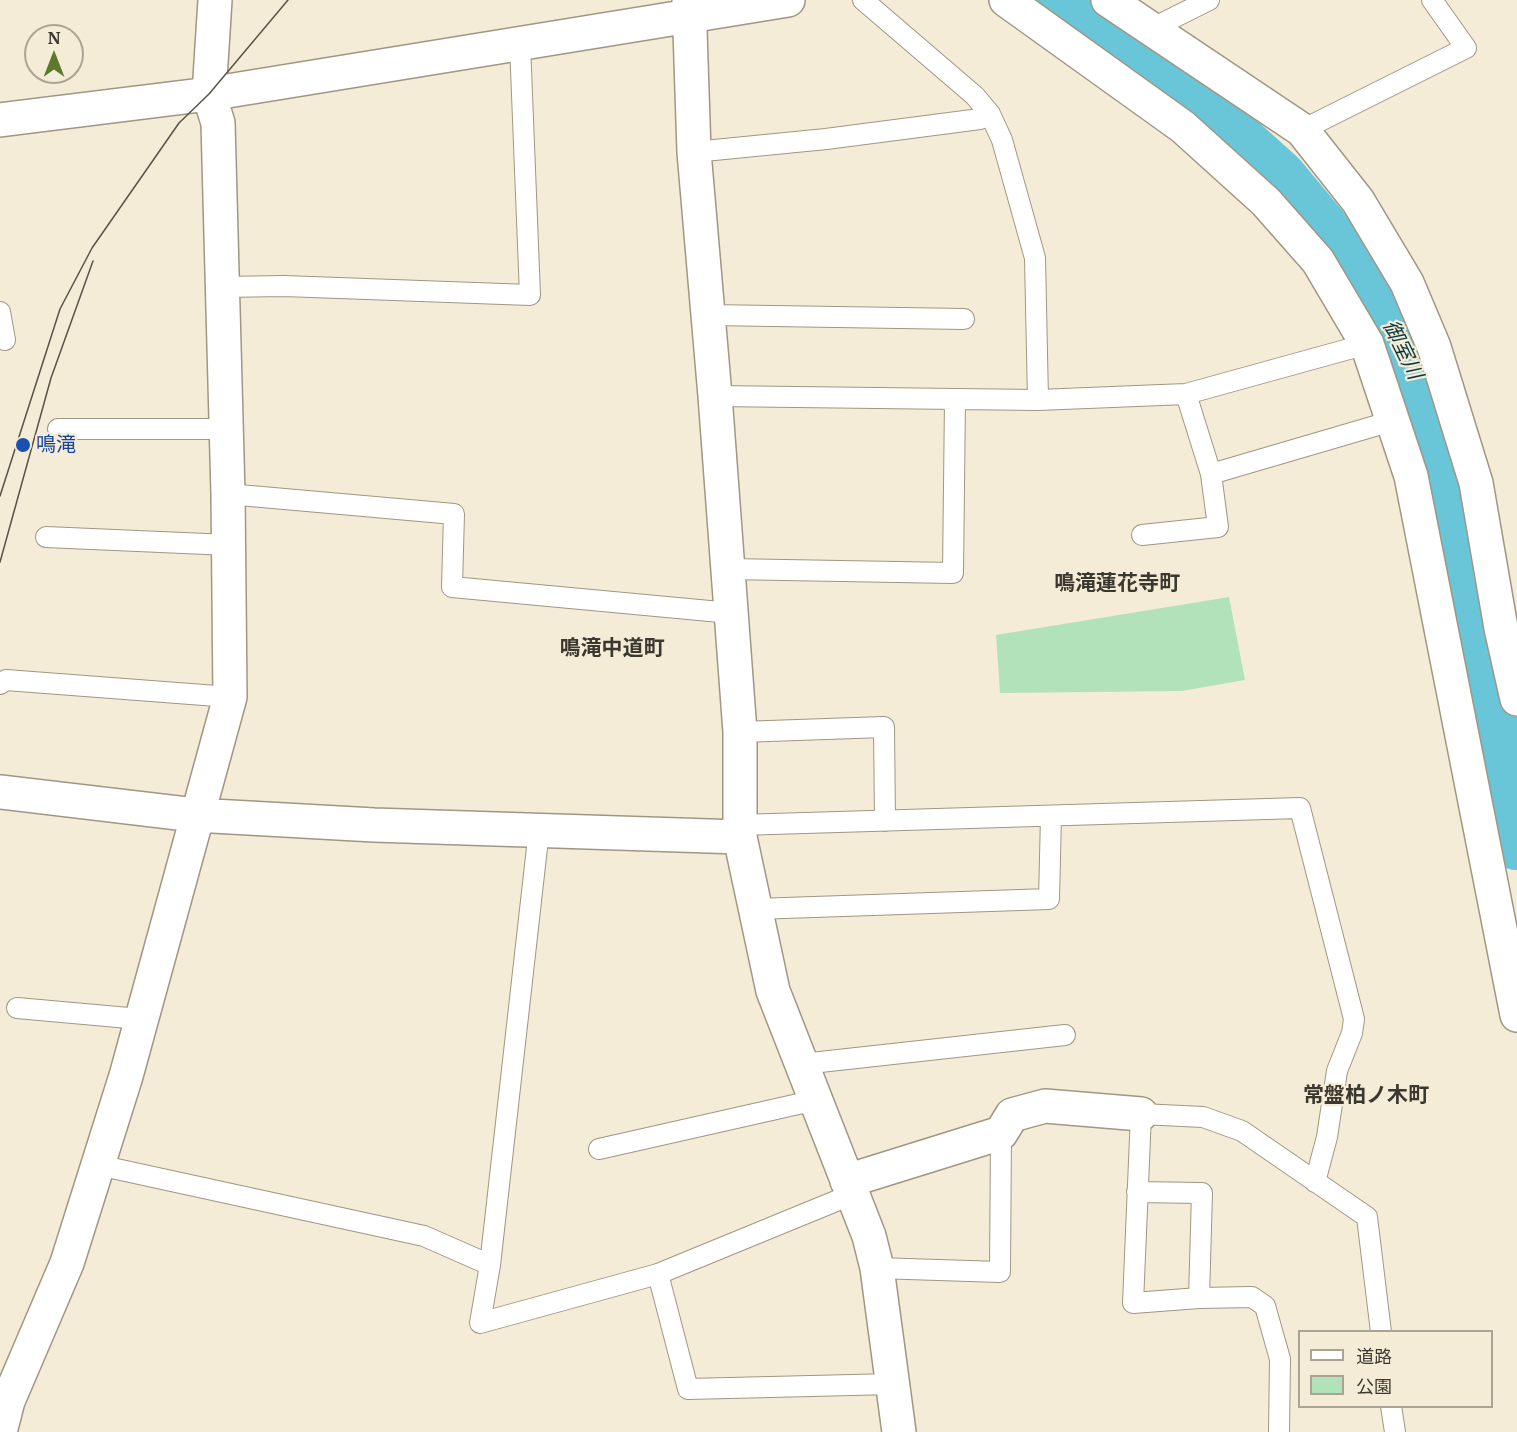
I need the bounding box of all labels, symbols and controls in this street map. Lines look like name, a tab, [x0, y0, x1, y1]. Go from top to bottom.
north arrow	[24, 24, 84, 84]
text: N	[48, 28, 60, 48]
water label: 御室川	[1377, 316, 1427, 384]
place label: 鳴滝	[36, 433, 76, 457]
marker: 鳴滝	[14, 436, 32, 454]
district label: 鳴滝蓮花寺町	[1054, 571, 1180, 597]
district label: 鳴滝中道町	[560, 636, 664, 662]
district label: 常盤柏ノ木町	[1303, 1083, 1429, 1109]
legend	[1298, 1330, 1493, 1408]
text: 道路	[1356, 1345, 1392, 1368]
text: 公園	[1356, 1375, 1392, 1398]

